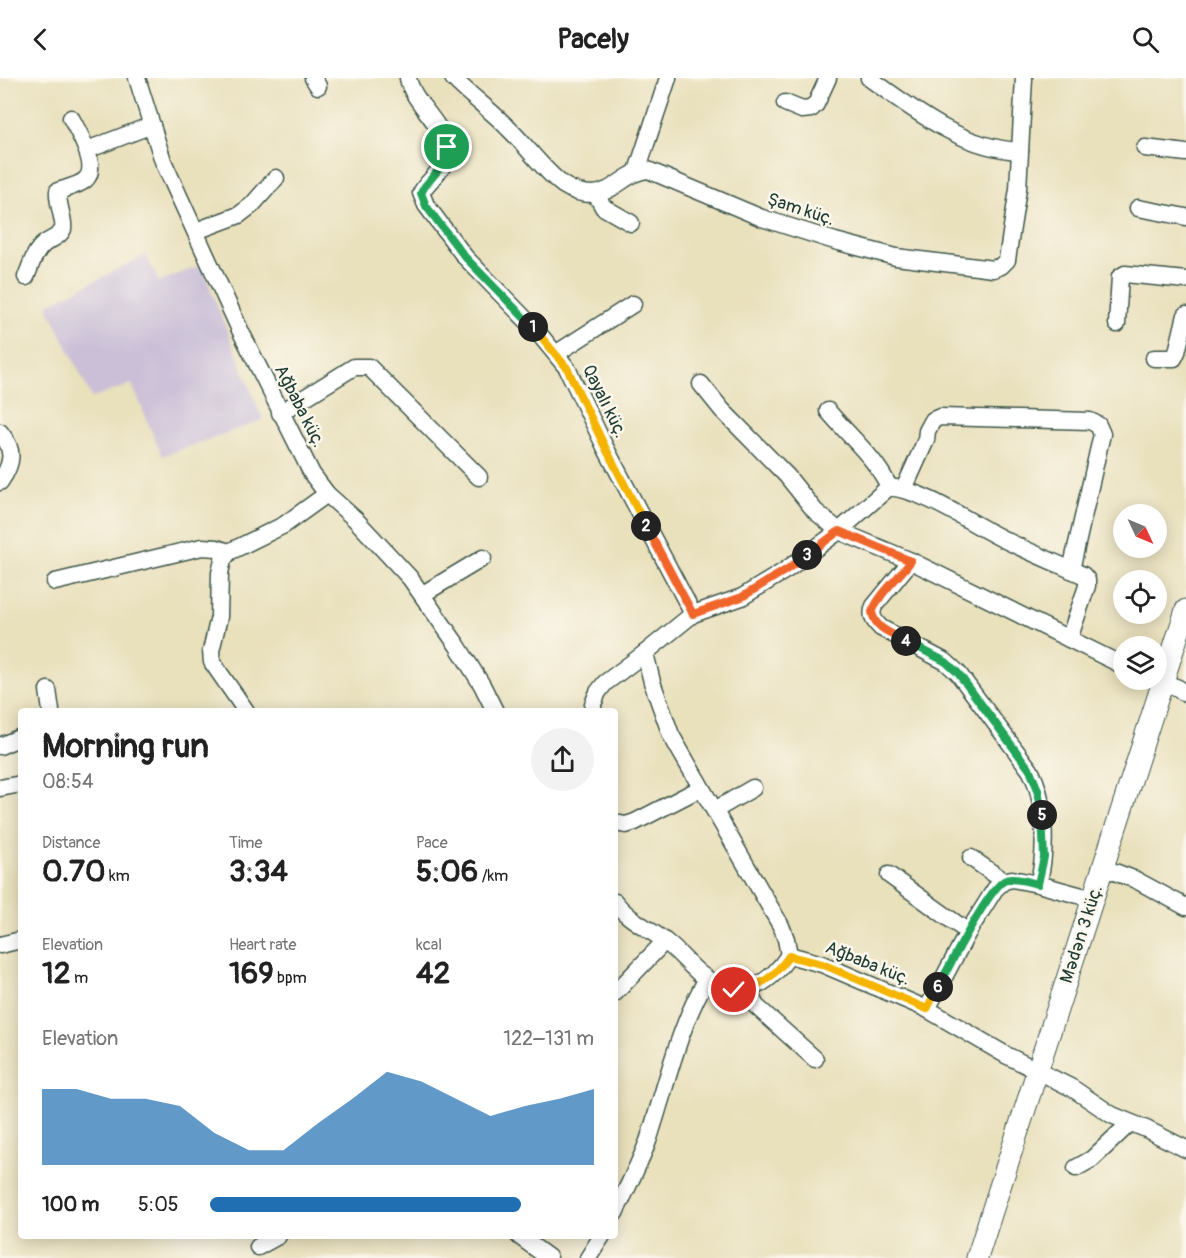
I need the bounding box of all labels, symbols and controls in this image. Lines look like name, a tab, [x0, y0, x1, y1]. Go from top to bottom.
icon: back	[24, 23, 57, 56]
text: Pacely	[557, 23, 629, 56]
icon: search	[1129, 23, 1162, 56]
pin	[421, 121, 472, 172]
icon: arrive	[430, 130, 463, 163]
street label: Şam küç.	[764, 188, 837, 231]
pin: 1	[518, 312, 548, 342]
text: 1	[530, 317, 536, 337]
street label: Ağbaba küç.	[269, 361, 330, 451]
street label: Qayalı küç.	[577, 361, 632, 442]
north arrow	[1113, 504, 1167, 558]
map controls	[1113, 504, 1167, 690]
pin: 2	[631, 511, 661, 541]
text: 2	[642, 516, 650, 536]
pin: 3	[792, 540, 822, 570]
text: 3	[803, 545, 811, 565]
button: locate	[1113, 570, 1167, 624]
pin: 4	[891, 626, 921, 656]
text: 4	[901, 631, 911, 651]
button: layers	[1113, 636, 1167, 690]
text: Morning run	[42, 726, 209, 767]
button: share	[531, 728, 594, 791]
text: 08:54	[42, 769, 94, 794]
pin: 5	[1027, 800, 1057, 830]
text: 5	[1038, 805, 1046, 825]
text: Distance	[42, 833, 101, 853]
text: Time	[229, 833, 262, 853]
text: Pace	[416, 833, 448, 853]
text: 0.70	[42, 853, 105, 890]
text: 3:34	[229, 853, 288, 890]
text: 5:06	[416, 853, 478, 890]
text: km	[105, 866, 130, 886]
text: /km	[478, 866, 508, 886]
street label: Mədən 3 küç.	[1055, 882, 1108, 986]
text: Elevation	[42, 935, 103, 955]
text: Heart rate	[229, 935, 296, 955]
text: kcal	[416, 935, 442, 955]
street label: Ağbaba küç.	[822, 936, 914, 991]
text: 12	[42, 955, 71, 992]
text: 169	[229, 955, 274, 992]
text: 42	[416, 955, 450, 992]
pin	[708, 964, 759, 1015]
text: m	[71, 968, 88, 988]
text: bpm	[274, 968, 307, 988]
pin: 6	[923, 972, 953, 1002]
icon: check	[717, 973, 750, 1006]
text: 6	[933, 977, 943, 997]
text: Elevation	[42, 1026, 118, 1051]
text: 122–131 m	[503, 1026, 594, 1051]
text: 100 m	[42, 1192, 99, 1217]
text: 5:05	[138, 1192, 179, 1217]

